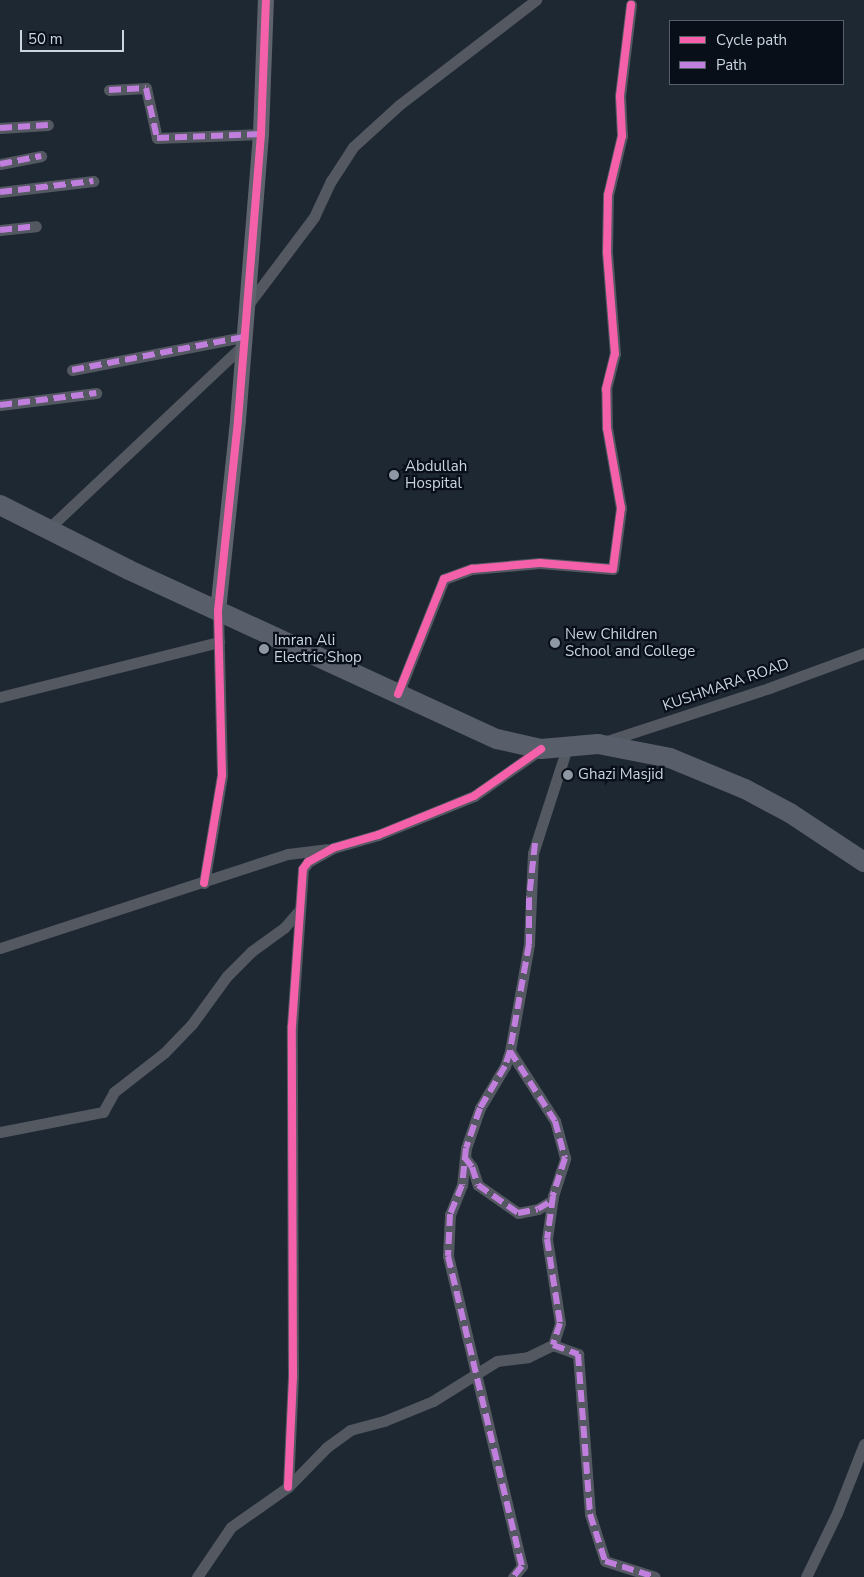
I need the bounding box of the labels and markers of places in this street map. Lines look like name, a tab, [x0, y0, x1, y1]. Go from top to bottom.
place label: Abdullah Hospital	[405, 457, 467, 492]
marker: Abdullah Hospital	[387, 468, 401, 482]
place label: New Children School and College	[565, 625, 695, 660]
place label: Imran Ali Electric Shop	[274, 631, 362, 666]
marker: New Children School and College	[549, 637, 561, 649]
marker: Imran Ali Electric Shop	[258, 643, 270, 655]
place label: Ghazi Masjid	[578, 766, 663, 784]
marker: Ghazi Masjid	[562, 769, 574, 781]

